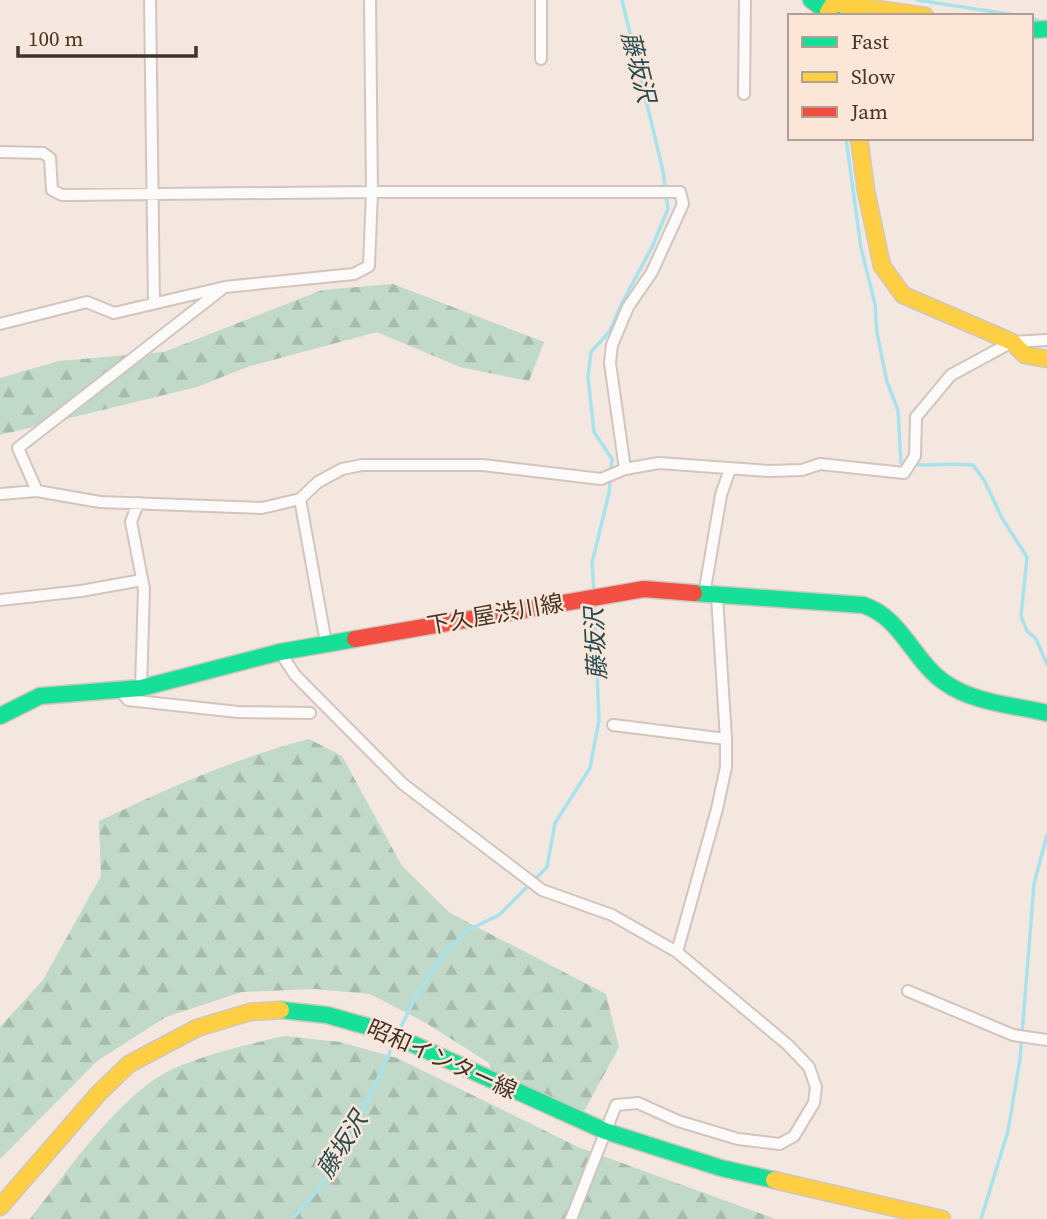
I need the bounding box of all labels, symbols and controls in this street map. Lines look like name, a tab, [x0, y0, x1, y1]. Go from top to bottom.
scale bar	[18, 14, 196, 58]
legend	[788, 14, 1033, 140]
text: 100 m	[28, 24, 83, 53]
text: Fast	[851, 27, 889, 56]
water label: 藤坂沢	[614, 28, 664, 109]
text: Slow	[851, 62, 895, 91]
text: Jam	[850, 97, 888, 126]
street label: 下久屋渋川線	[424, 586, 566, 642]
water label: 藤坂沢	[577, 604, 614, 681]
street label: 昭和インター線	[362, 1012, 522, 1106]
water label: 藤坂沢	[309, 1103, 376, 1184]

